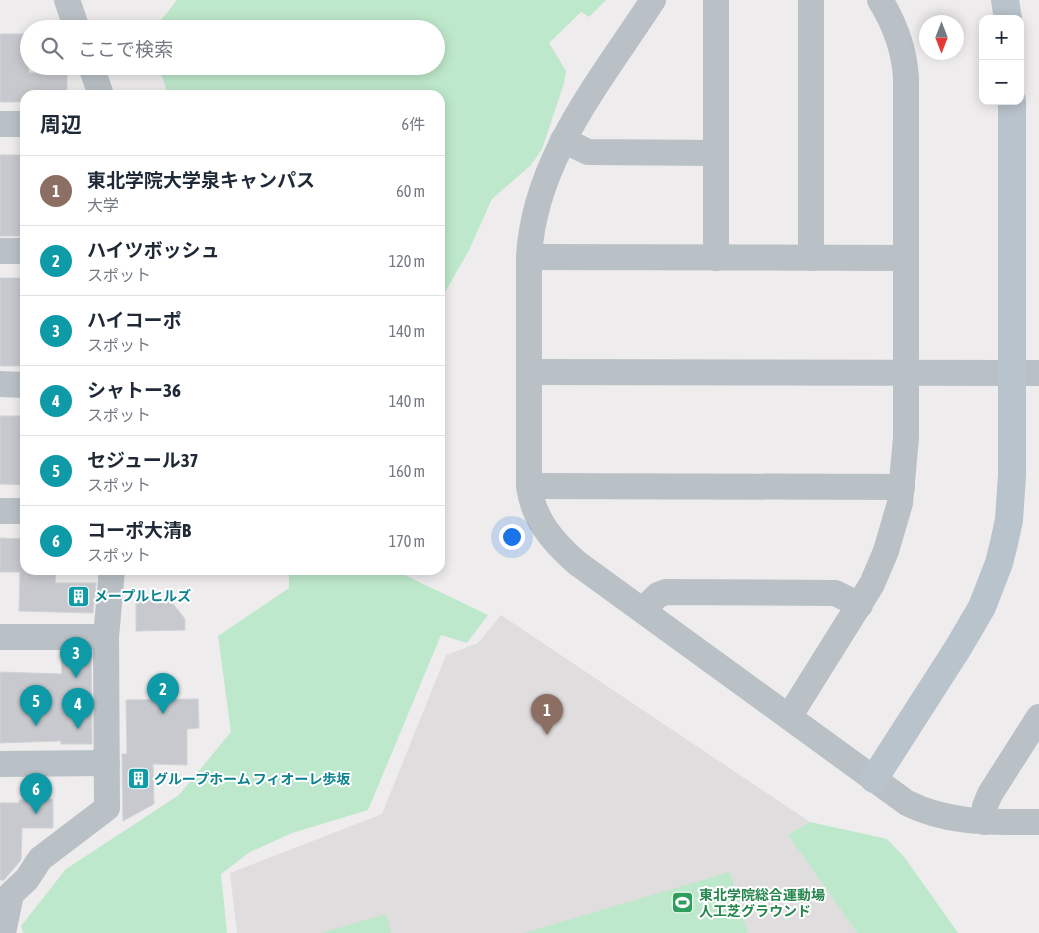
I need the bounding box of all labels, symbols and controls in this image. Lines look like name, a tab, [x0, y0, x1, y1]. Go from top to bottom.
north arrow	[919, 15, 964, 60]
map controls	[979, 15, 1024, 105]
button: +	[979, 15, 1024, 60]
search box	[20, 20, 445, 75]
icon: search	[38, 34, 66, 62]
text: ここで検索	[78, 38, 173, 60]
button: −	[979, 60, 1024, 105]
text: 周辺	[40, 112, 82, 136]
text: 6件	[401, 115, 425, 133]
text: 東北学院大学泉キャンパス	[87, 169, 315, 191]
text: 1	[52, 182, 60, 200]
text: 60 m	[396, 182, 425, 200]
text: 大学	[87, 196, 119, 214]
text: ハイツボッシュ	[87, 239, 220, 261]
text: 2	[52, 252, 60, 270]
text: 120 m	[389, 252, 425, 270]
text: スポット	[87, 266, 151, 284]
text: ハイコーポ	[87, 309, 182, 331]
text: 3	[52, 322, 60, 340]
text: 140 m	[389, 322, 425, 340]
text: スポット	[87, 336, 151, 354]
text: シャトー36	[87, 379, 181, 401]
text: 4	[52, 392, 60, 410]
text: 140 m	[389, 392, 425, 410]
text: スポット	[87, 406, 151, 424]
text: セジュール37	[87, 449, 199, 471]
text: 5	[52, 462, 60, 480]
text: 160 m	[389, 462, 425, 480]
text: スポット	[87, 476, 151, 494]
text: コーポ大清B	[87, 519, 191, 541]
your location	[499, 524, 525, 550]
text: 6	[52, 532, 60, 550]
text: 170 m	[389, 532, 425, 550]
text: スポット	[87, 546, 151, 564]
building icon: メープルヒルズ	[66, 584, 90, 608]
place label: メープルヒルズ	[94, 588, 191, 604]
pin: 3	[60, 637, 92, 678]
pin: 2	[147, 673, 179, 714]
pin: 5	[20, 685, 52, 726]
pin: 4	[62, 688, 94, 729]
pin: 1	[531, 694, 563, 735]
building icon: グループホーム フィオーレ歩坂	[126, 767, 150, 791]
place label: グループホーム フィオーレ歩坂	[154, 771, 350, 787]
pin: 6	[20, 773, 52, 814]
place label: 東北学院総合運動場 人工芝グラウンド	[699, 887, 825, 919]
sports icon: 東北学院総合運動場 人工芝グラウンド	[671, 891, 695, 915]

